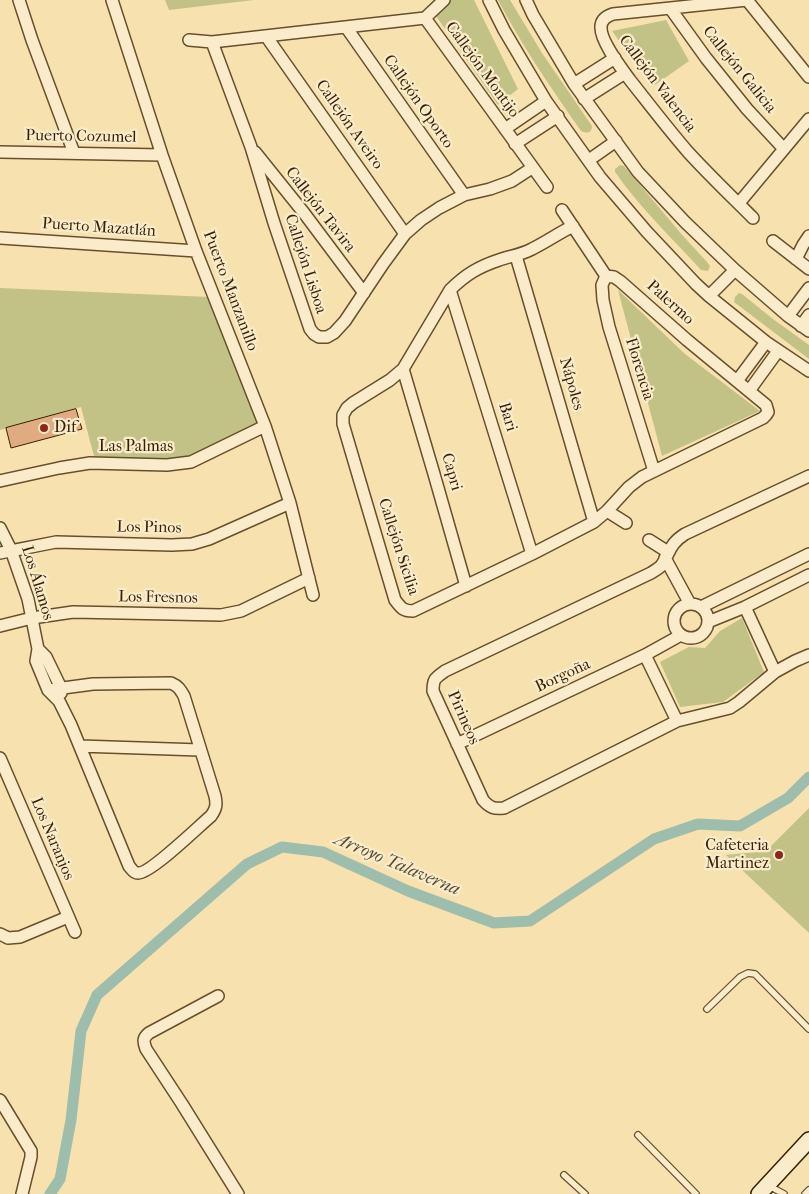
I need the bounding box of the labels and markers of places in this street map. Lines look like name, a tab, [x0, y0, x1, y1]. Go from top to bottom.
place label: Dif	[54, 418, 76, 438]
marker: Dif	[38, 422, 50, 434]
place label: Cafeteria Martinez	[705, 836, 769, 874]
marker: Cafeteria Martinez	[773, 849, 785, 861]

